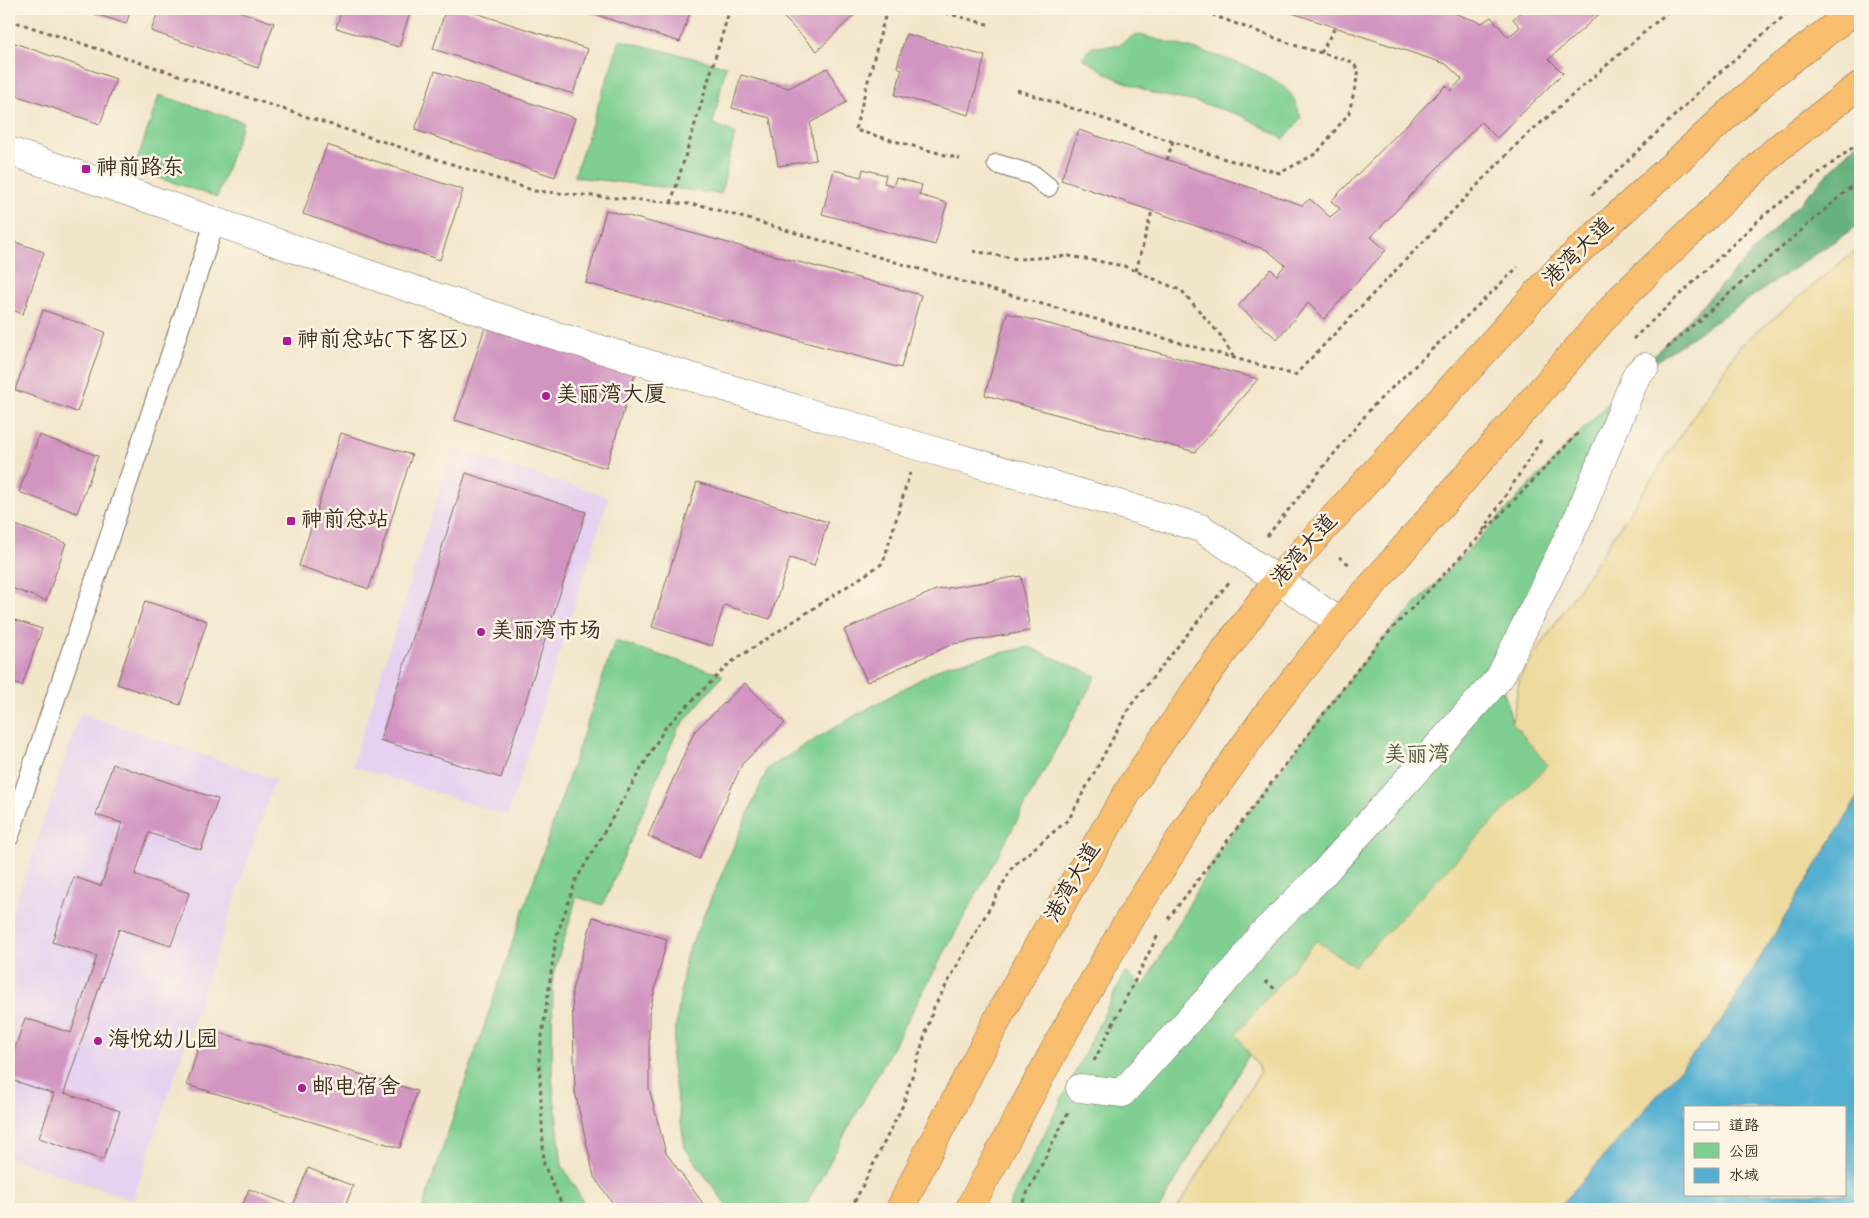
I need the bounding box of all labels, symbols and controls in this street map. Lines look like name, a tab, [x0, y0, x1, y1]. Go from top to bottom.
place label: 神前路东	[96, 153, 184, 185]
marker: 神前路东	[80, 163, 92, 175]
street label: 港湾大道	[1536, 211, 1622, 295]
place label: 神前总站(下客区)	[297, 325, 467, 357]
marker: 神前总站(下客区)	[281, 335, 293, 347]
place label: 美丽湾大厦	[556, 380, 666, 412]
marker: 美丽湾大厦	[540, 390, 552, 402]
place label: 神前总站	[301, 505, 389, 537]
street label: 港湾大道	[1264, 507, 1346, 595]
marker: 神前总站	[285, 515, 297, 527]
place label: 美丽湾市场	[491, 616, 601, 648]
marker: 美丽湾市场	[475, 626, 487, 638]
park label: 美丽湾	[1384, 740, 1450, 772]
street label: 港湾大道	[1038, 837, 1110, 929]
place label: 海悦幼儿园	[108, 1025, 218, 1057]
marker: 海悦幼儿园	[92, 1035, 104, 1047]
place label: 邮电宿舍	[312, 1072, 400, 1104]
marker: 邮电宿舍	[296, 1082, 308, 1094]
legend	[1684, 1106, 1846, 1196]
text: 道路	[1729, 1115, 1759, 1137]
text: 公园	[1729, 1141, 1759, 1163]
text: 水域	[1729, 1165, 1759, 1187]

